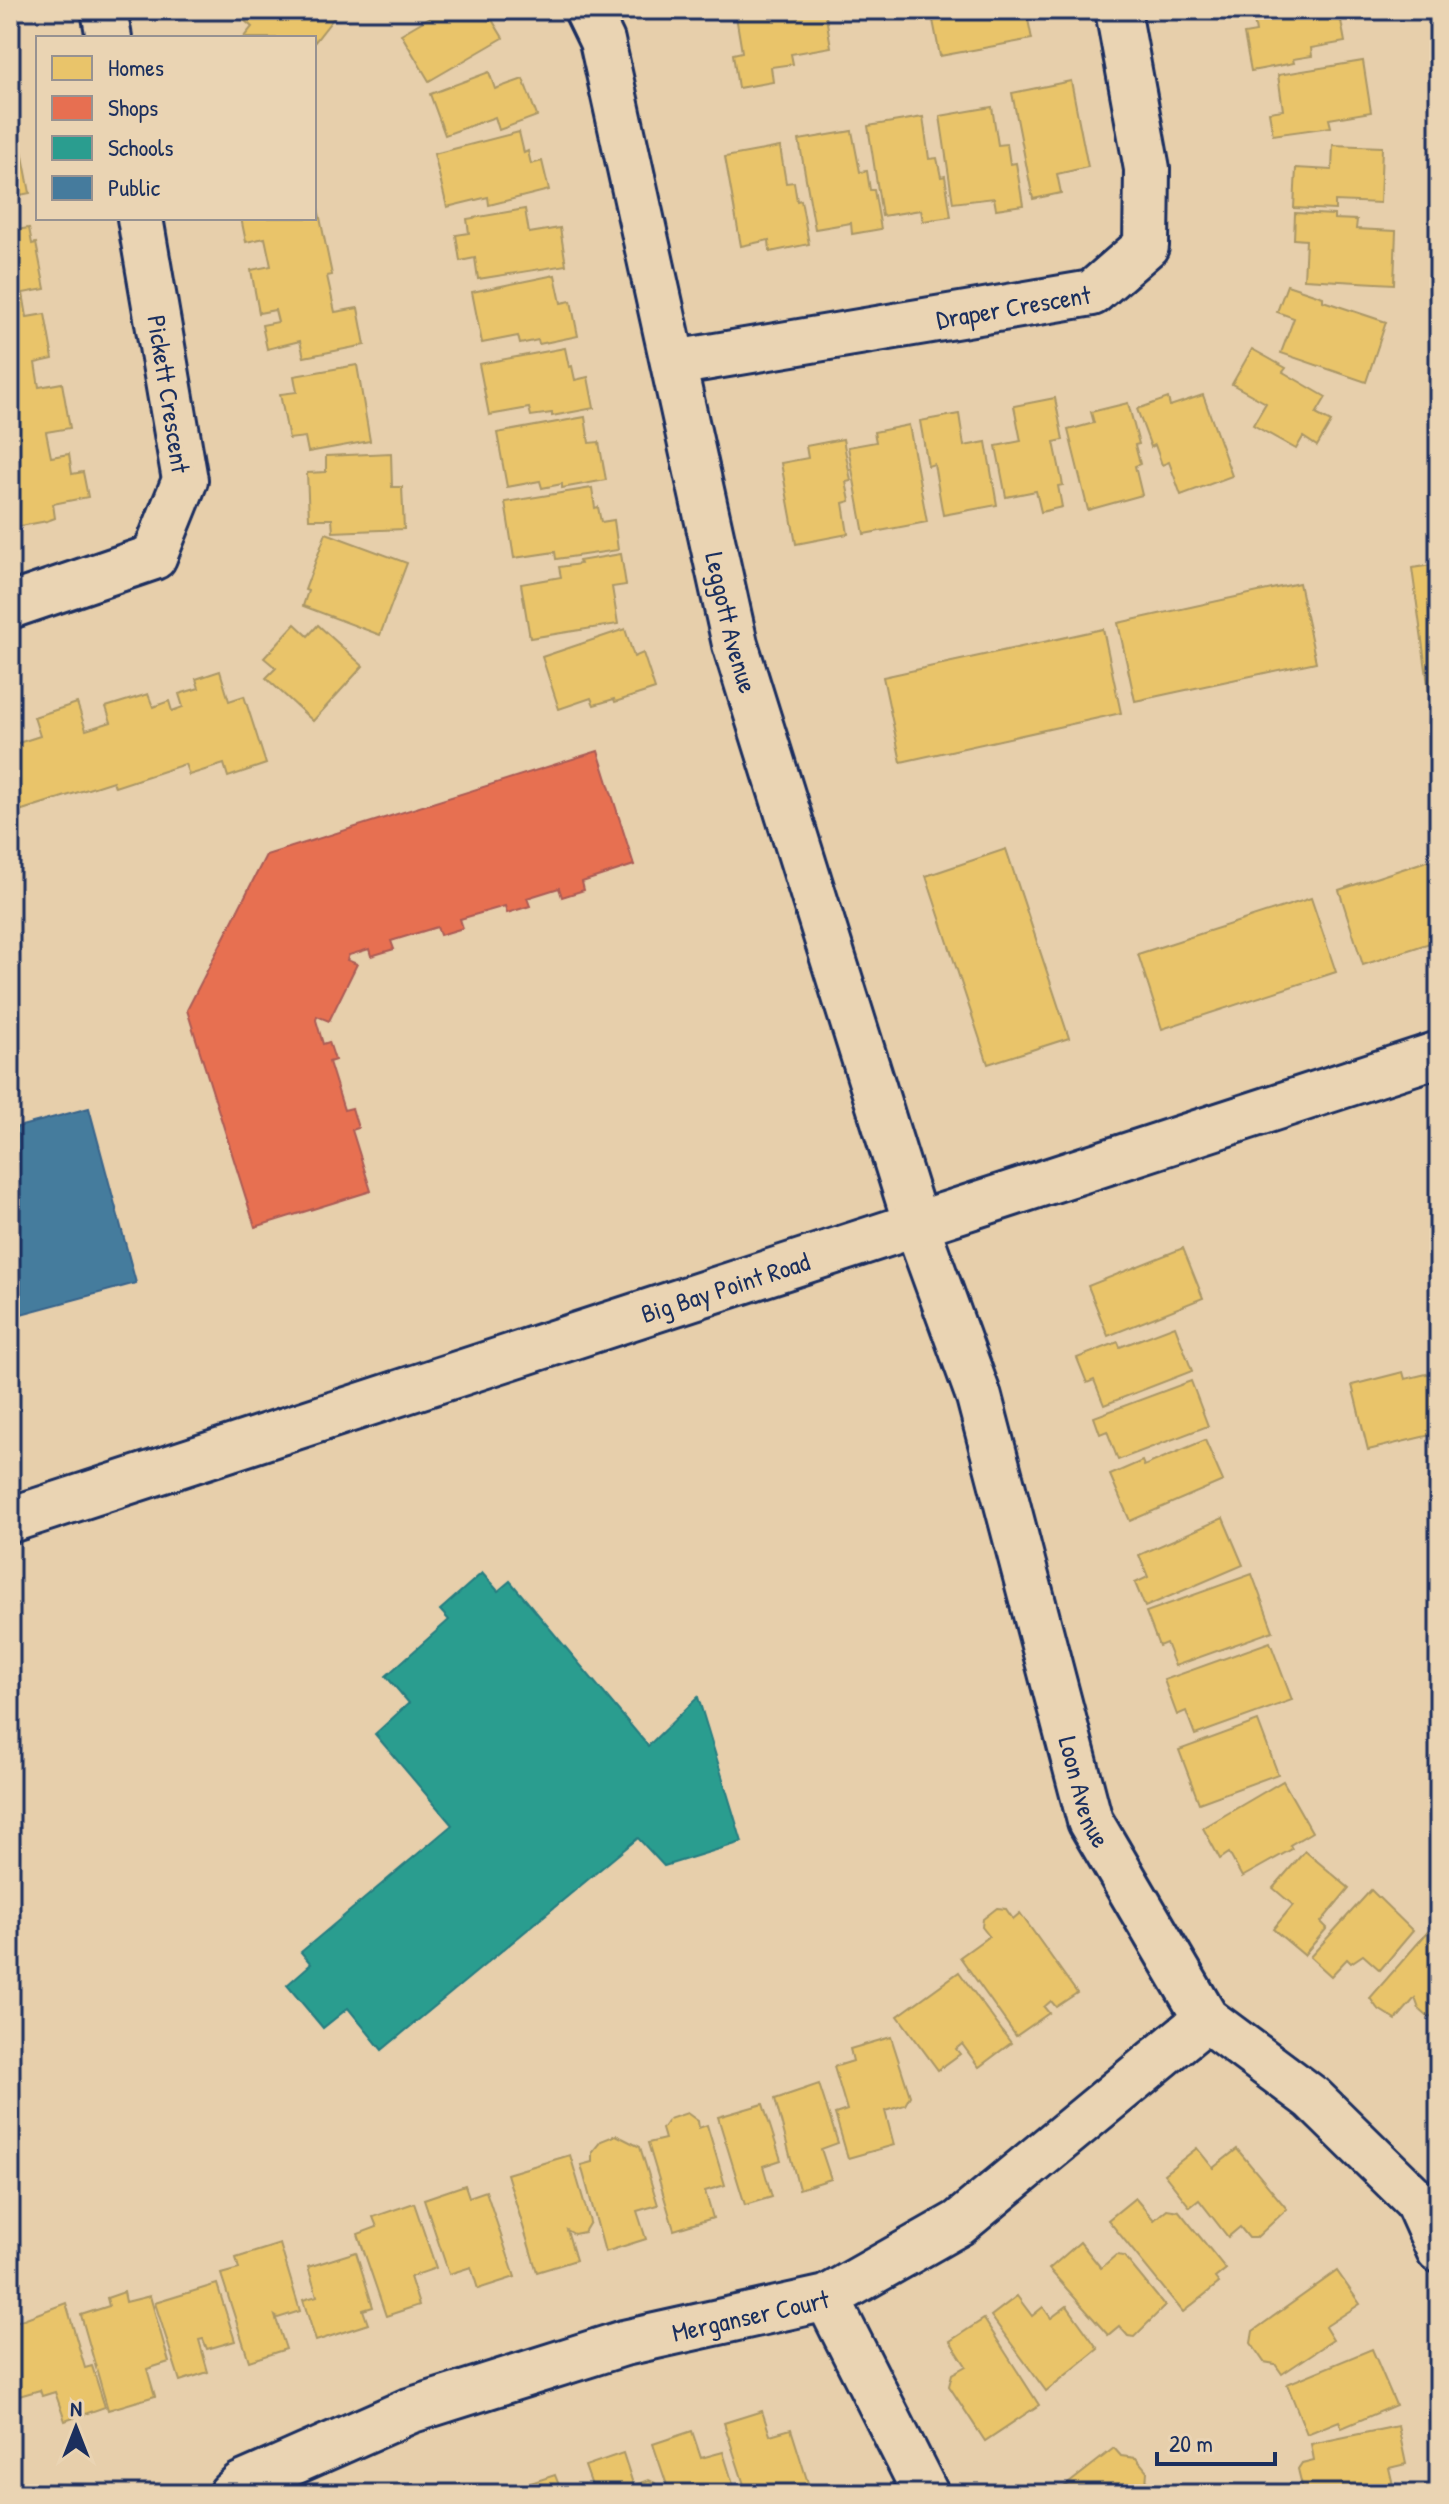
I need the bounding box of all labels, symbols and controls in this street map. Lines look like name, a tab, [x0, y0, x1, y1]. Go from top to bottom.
legend	[36, 36, 316, 220]
text: Homes	[108, 51, 164, 83]
text: Shops	[108, 91, 158, 123]
text: Schools	[108, 131, 173, 163]
text: Public	[108, 171, 161, 203]
street label: Draper Crescent	[934, 276, 1094, 336]
street label: Pickett Crescent	[139, 313, 199, 476]
street label: Leggott Avenue	[698, 549, 767, 697]
street label: Big Bay Point Road	[636, 1243, 814, 1331]
street label: Loon Avenue	[1051, 1732, 1119, 1853]
street label: Merganser Court	[669, 2280, 833, 2349]
north arrow	[36, 2388, 116, 2468]
text: N	[70, 2393, 82, 2423]
scale bar	[1157, 2416, 1275, 2466]
text: 20 m	[1169, 2427, 1213, 2459]

